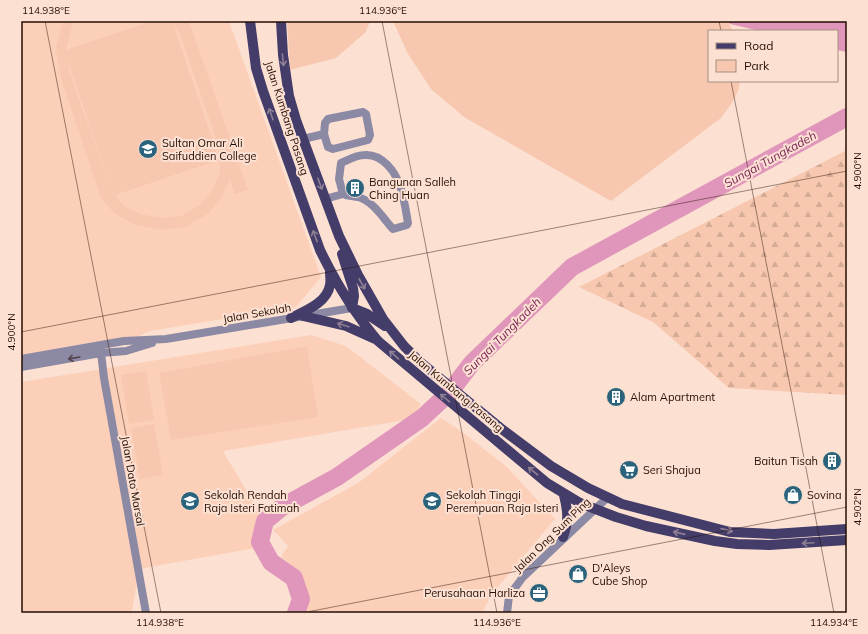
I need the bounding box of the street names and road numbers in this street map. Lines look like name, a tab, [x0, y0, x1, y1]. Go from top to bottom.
street label: Jalan Kumbang Pasang	[262, 59, 312, 177]
street label: Jalan Sekolah	[222, 300, 292, 326]
street label: Jalan Kumbang Pasang	[406, 347, 506, 435]
street label: Jalan Dato Marsal	[118, 435, 148, 527]
street label: Jalan Ong Sum Ping	[511, 495, 593, 575]

